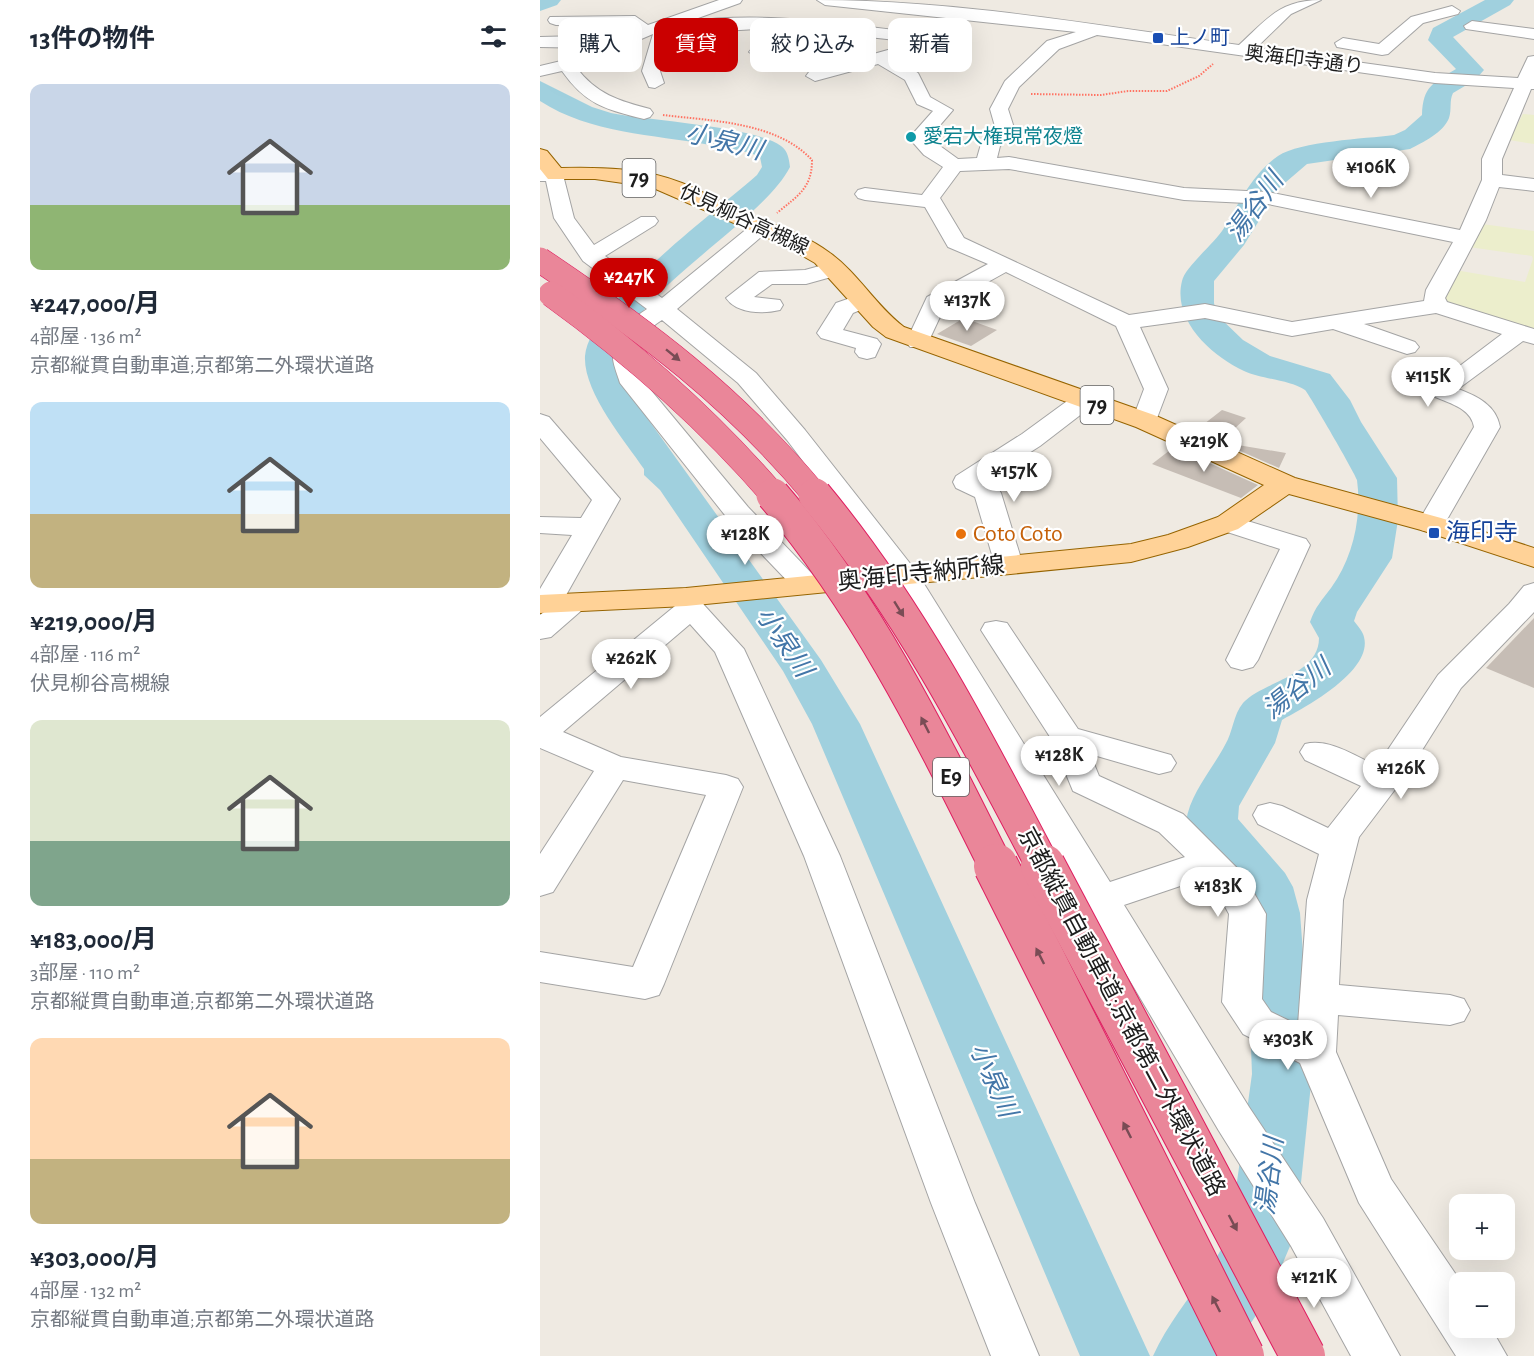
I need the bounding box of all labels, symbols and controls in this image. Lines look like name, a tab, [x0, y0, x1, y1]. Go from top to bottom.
chip: 購入	[558, 18, 642, 72]
chip: 賃貸	[654, 18, 738, 72]
chip: 絞り込み	[750, 18, 876, 72]
chip: 新着	[888, 18, 972, 72]
icon: filters	[477, 20, 510, 53]
text: 13件の物件	[30, 26, 155, 52]
place label: 上ノ町	[1170, 27, 1230, 48]
marker: 上ノ町	[1151, 31, 1165, 45]
street label: 奥海印寺通り	[1243, 42, 1365, 77]
water label: 小泉川	[683, 119, 768, 165]
icon: home	[216, 123, 324, 231]
place label: 愛宕大権現常夜燈	[923, 126, 1083, 147]
marker: 愛宕大権現常夜燈	[904, 130, 918, 144]
pin: ¥106K	[1329, 148, 1413, 199]
text: ¥106K	[1346, 157, 1396, 177]
road number: 79	[622, 159, 656, 197]
water label: 湯谷川	[1221, 165, 1290, 246]
street label: 伏見柳谷高槻線	[676, 180, 813, 259]
pin: ¥247K	[587, 258, 671, 309]
text: ¥247K	[604, 267, 654, 287]
pin: ¥137K	[925, 281, 1009, 332]
text: ¥137K	[944, 290, 990, 310]
text: ¥247,000/月	[30, 291, 160, 317]
text: 4部屋 · 136 m²	[30, 327, 142, 347]
one-way arrow	[665, 349, 680, 361]
text: 京都縦貫自動車道;京都第二外環状道路	[30, 356, 375, 376]
pin: ¥115K	[1386, 357, 1470, 408]
text: ¥115K	[1405, 366, 1451, 386]
road number: 79	[1080, 386, 1114, 424]
pin: ¥219K	[1162, 422, 1246, 473]
text: ¥219K	[1180, 431, 1228, 451]
icon: home	[216, 441, 324, 549]
pin: ¥157K	[972, 452, 1056, 503]
text: ¥157K	[991, 461, 1037, 481]
pin: ¥128K	[703, 515, 787, 566]
place label: 海印寺	[1446, 519, 1518, 545]
place label: Coto Coto	[973, 522, 1063, 546]
text: ¥128K	[721, 524, 769, 544]
marker: 海印寺	[1427, 526, 1441, 540]
marker: Coto Coto	[954, 527, 968, 541]
street label: 奥海印寺納所線	[836, 551, 1006, 595]
one-way arrow	[893, 601, 904, 618]
water label: 小泉川	[751, 602, 819, 684]
text: ¥219,000/月	[30, 609, 158, 635]
pin: ¥262K	[589, 639, 673, 690]
text: 4部屋 · 116 m²	[30, 645, 140, 665]
text: ¥262K	[606, 648, 656, 668]
water label: 湯谷川	[1258, 652, 1338, 724]
text: 伏見柳谷高槻線	[30, 674, 170, 694]
one-way arrow	[920, 716, 929, 733]
pin: ¥128K	[1017, 736, 1101, 787]
text: ¥128K	[1035, 745, 1083, 765]
pin: ¥126K	[1359, 749, 1443, 800]
road number: E9	[933, 758, 969, 796]
text: ¥126K	[1377, 758, 1425, 778]
icon: home	[216, 759, 324, 867]
street label: 京都縦貫自動車道;京都第二外環状道路	[1013, 823, 1230, 1200]
pin: ¥183K	[1176, 867, 1260, 918]
text: ¥183K	[1194, 876, 1242, 896]
text: ¥183,000/月	[30, 927, 157, 953]
one-way arrow	[1035, 947, 1045, 964]
text: 3部屋 · 110 m²	[30, 963, 140, 983]
text: 京都縦貫自動車道;京都第二外環状道路	[30, 992, 375, 1012]
pin: ¥303K	[1246, 1020, 1330, 1071]
text: ¥303K	[1263, 1029, 1313, 1049]
water label: 小泉川	[965, 1039, 1023, 1124]
icon: home	[216, 1077, 324, 1185]
one-way arrow	[1123, 1121, 1132, 1138]
water label: 湯谷川	[1251, 1133, 1288, 1216]
map controls	[1449, 1194, 1515, 1338]
button: +	[1449, 1194, 1515, 1260]
one-way arrow	[1228, 1215, 1238, 1232]
text: ¥303,000/月	[30, 1245, 160, 1271]
pin: ¥121K	[1272, 1258, 1356, 1309]
text: ¥121K	[1291, 1267, 1337, 1287]
button: −	[1449, 1272, 1515, 1338]
text: 4部屋 · 132 m²	[30, 1281, 141, 1301]
one-way arrow	[1211, 1295, 1220, 1312]
text: 京都縦貫自動車道;京都第二外環状道路	[30, 1310, 375, 1330]

